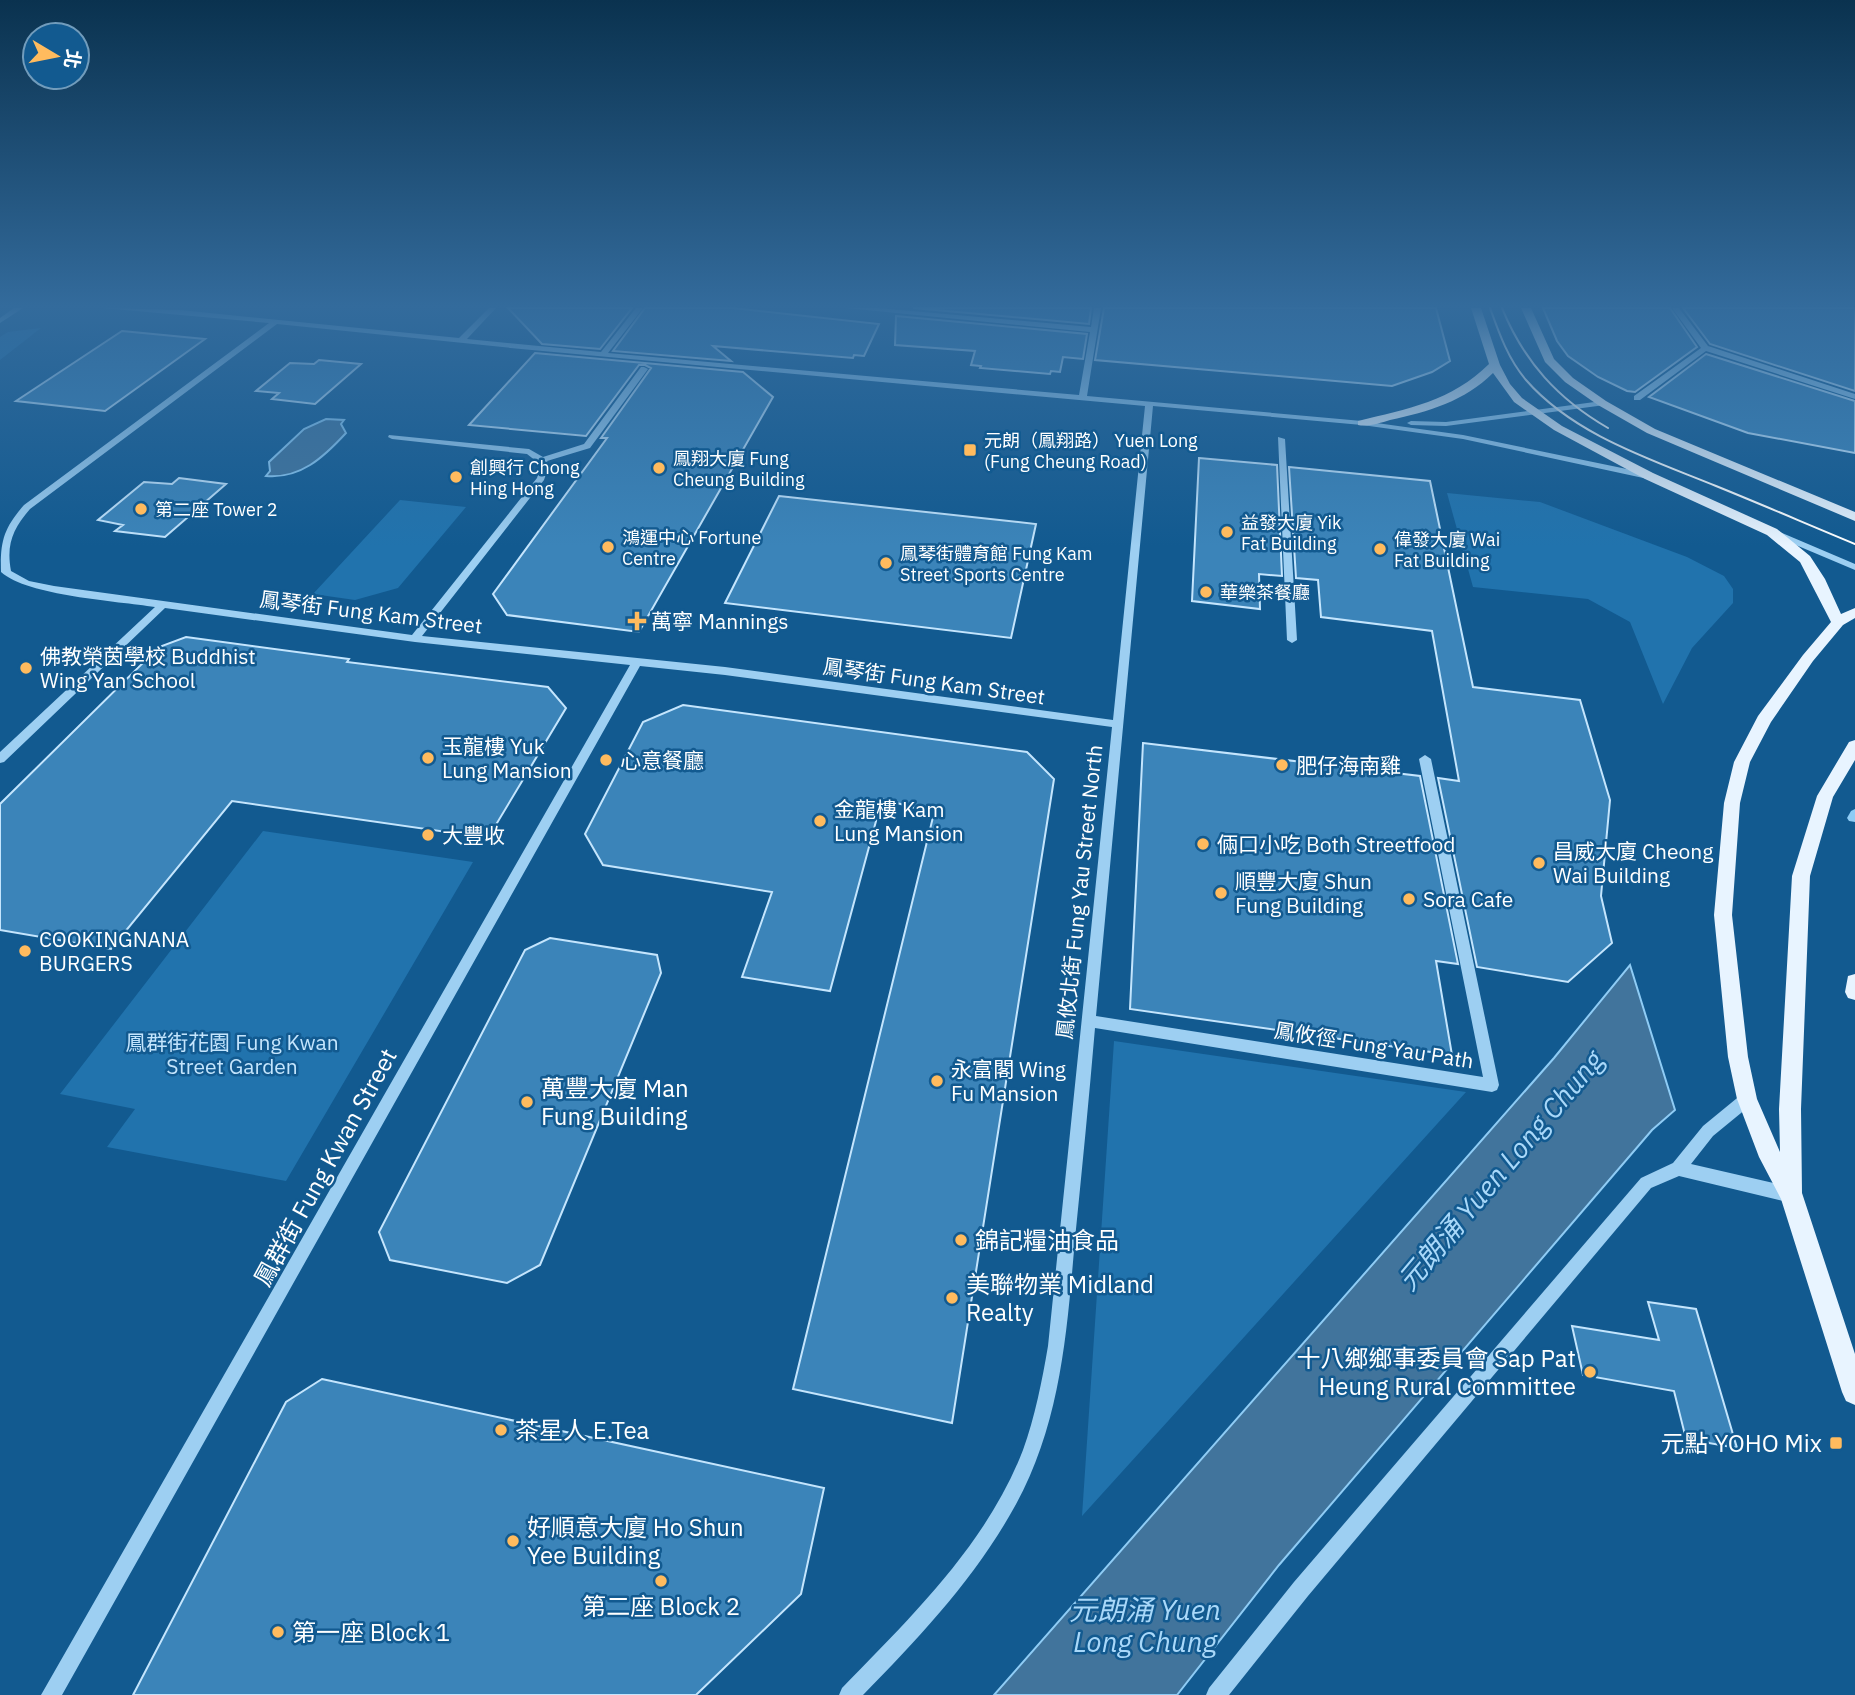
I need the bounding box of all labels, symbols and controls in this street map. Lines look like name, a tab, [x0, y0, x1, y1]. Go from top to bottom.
north arrow	[21, 21, 91, 91]
text: 北	[59, 48, 86, 70]
place label: 元朗（鳳翔路） Yuen Long (Fung Cheung Road)	[984, 429, 1198, 473]
marker: 元朗（鳳翔路） Yuen Long (Fung Cheung Road)	[962, 442, 978, 458]
place label: 鳳翔大廈 Fung Cheung Building	[673, 447, 805, 491]
place label: 創興行 Chong Hing Hong	[470, 456, 580, 500]
marker: 鳳翔大廈 Fung Cheung Building	[651, 460, 667, 476]
marker: 創興行 Chong Hing Hong	[448, 469, 464, 485]
place label: 第二座 Tower 2	[155, 498, 278, 521]
marker: 第二座 Tower 2	[133, 501, 149, 517]
place label: 益發大廈 Yik Fat Building	[1241, 511, 1342, 555]
marker: 益發大廈 Yik Fat Building	[1219, 524, 1235, 540]
place label: 鴻運中心 Fortune Centre	[622, 526, 761, 570]
place label: 偉發大廈 Wai Fat Building	[1394, 528, 1500, 572]
marker: 鴻運中心 Fortune Centre	[600, 539, 616, 555]
marker: 偉發大廈 Wai Fat Building	[1372, 541, 1388, 557]
place label: 鳳琴街體育館 Fung Kam Street Sports Centre	[900, 542, 1093, 586]
marker: 鳳琴街體育館 Fung Kam Street Sports Centre	[878, 555, 894, 571]
place label: 華樂茶餐廳	[1220, 581, 1310, 604]
street label: 鳳琴街 Fung Kam Street	[258, 584, 484, 640]
marker: 華樂茶餐廳	[1198, 584, 1214, 600]
place label: 萬寧 Mannings	[651, 607, 789, 635]
marker: 萬寧 Mannings	[629, 613, 645, 629]
place label: 佛教榮茵學校 Buddhist Wing Yan School	[40, 642, 256, 694]
street label: 鳳琴街 Fung Kam Street	[821, 652, 1047, 710]
marker: 佛教榮茵學校 Buddhist Wing Yan School	[18, 660, 34, 676]
place label: 玉龍樓 Yuk Lung Mansion	[442, 732, 572, 784]
street label: 鳳攸北街 Fung Yau Street North	[1050, 743, 1108, 1041]
place label: 心意餐廳	[620, 746, 704, 774]
marker: 玉龍樓 Yuk Lung Mansion	[420, 750, 436, 766]
place label: 肥仔海南雞	[1296, 751, 1401, 779]
marker: 心意餐廳	[598, 752, 614, 768]
marker: 肥仔海南雞	[1274, 757, 1290, 773]
place label: 金龍樓 Kam Lung Mansion	[834, 795, 964, 847]
marker: 金龍樓 Kam Lung Mansion	[812, 813, 828, 829]
place label: 大豐收	[442, 821, 505, 849]
marker: 大豐收	[420, 827, 436, 843]
place label: 倆口小吃 Both Streetfood	[1217, 830, 1456, 858]
marker: 倆口小吃 Both Streetfood	[1195, 836, 1211, 852]
place label: 昌威大廈 Cheong Wai Building	[1553, 837, 1713, 889]
marker: 昌威大廈 Cheong Wai Building	[1531, 855, 1547, 871]
place label: 順豐大廈 Shun Fung Building	[1235, 867, 1372, 919]
marker: 順豐大廈 Shun Fung Building	[1213, 885, 1229, 901]
place label: Sora Cafe	[1423, 885, 1513, 913]
marker: Sora Cafe	[1401, 891, 1417, 907]
place label: COOKINGNANA BURGERS	[39, 925, 189, 977]
marker: COOKINGNANA BURGERS	[17, 943, 33, 959]
street label: 鳳攸徑 Fung Yau Path	[1272, 1015, 1476, 1075]
park label: 鳳群街花園 Fung Kwan Street Garden	[125, 1028, 339, 1080]
water label: 元朗涌 Yuen Long Chung	[1389, 1041, 1612, 1298]
street label: 鳳群街 Fung Kwan Street	[246, 1042, 404, 1292]
place label: 永富閣 Wing Fu Mansion	[951, 1055, 1066, 1107]
place label: 萬豐大廈 Man Fung Building	[541, 1072, 689, 1132]
marker: 永富閣 Wing Fu Mansion	[929, 1073, 945, 1089]
marker: 萬豐大廈 Man Fung Building	[519, 1094, 535, 1110]
place label: 錦記糧油食品	[975, 1224, 1119, 1256]
marker: 錦記糧油食品	[953, 1232, 969, 1248]
place label: 美聯物業 Midland Realty	[966, 1268, 1154, 1328]
marker: 美聯物業 Midland Realty	[944, 1290, 960, 1306]
place label: 十八鄉鄉事委員會 Sap Pat Heung Rural Committee	[1296, 1342, 1576, 1402]
marker: 十八鄉鄉事委員會 Sap Pat Heung Rural Committee	[1582, 1364, 1598, 1380]
place label: 茶星人 E.Tea	[515, 1414, 650, 1446]
marker: 茶星人 E.Tea	[493, 1422, 509, 1438]
place label: 元點 YOHO Mix	[1661, 1427, 1822, 1459]
marker: 元點 YOHO Mix	[1828, 1435, 1844, 1451]
place label: 好順意大廈 Ho Shun Yee Building	[527, 1511, 744, 1571]
marker: 好順意大廈 Ho Shun Yee Building	[505, 1533, 521, 1549]
marker: 第二座 Block 2	[653, 1573, 669, 1589]
place label: 第二座 Block 2	[582, 1590, 740, 1622]
water label: 元朗涌 Yuen Long Chung	[1069, 1591, 1221, 1660]
place label: 第一座 Block 1	[292, 1616, 450, 1648]
marker: 第一座 Block 1	[270, 1624, 286, 1640]

